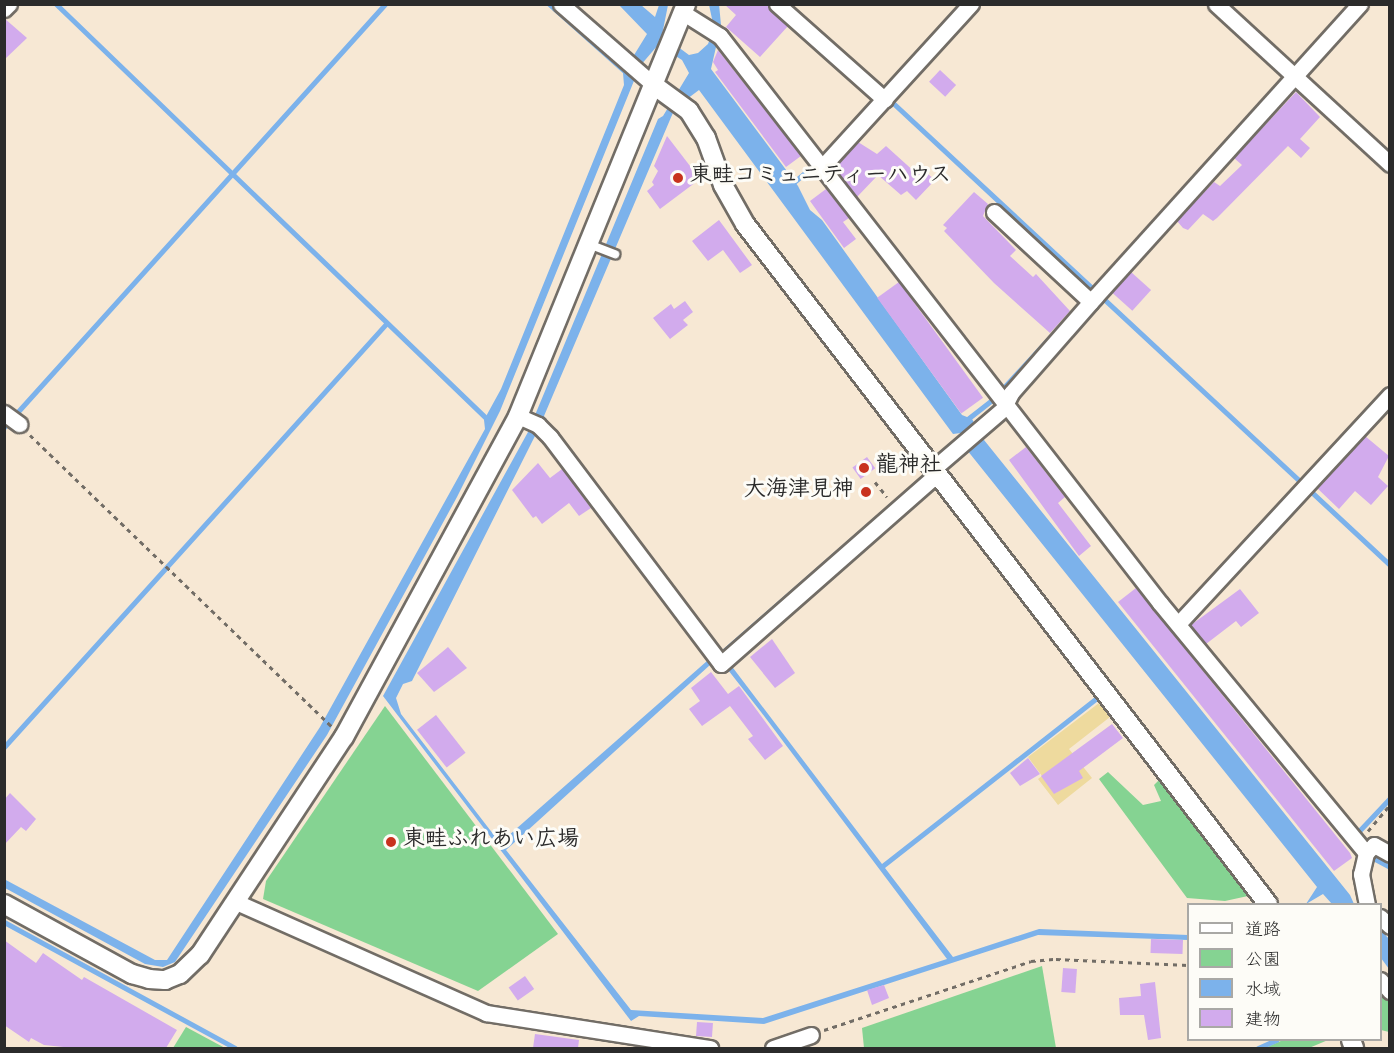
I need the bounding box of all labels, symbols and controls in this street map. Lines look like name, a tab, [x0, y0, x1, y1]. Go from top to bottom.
place label: 東畦コミュニティーハウス	[690, 165, 954, 191]
marker: 東畦コミュニティーハウス	[671, 171, 685, 185]
place label: 龍神社	[876, 455, 942, 481]
marker: 龍神社	[857, 461, 871, 475]
place label: 大海津見神	[744, 479, 854, 505]
marker: 大海津見神	[859, 485, 873, 499]
place label: 東畦ふれあい広場	[403, 829, 579, 855]
marker: 東畦ふれあい広場	[384, 835, 398, 849]
legend	[1187, 903, 1382, 1041]
text: 道路	[1245, 921, 1281, 942]
text: 公園	[1245, 951, 1281, 972]
text: 水域	[1245, 981, 1281, 1002]
text: 建物	[1245, 1011, 1281, 1032]

